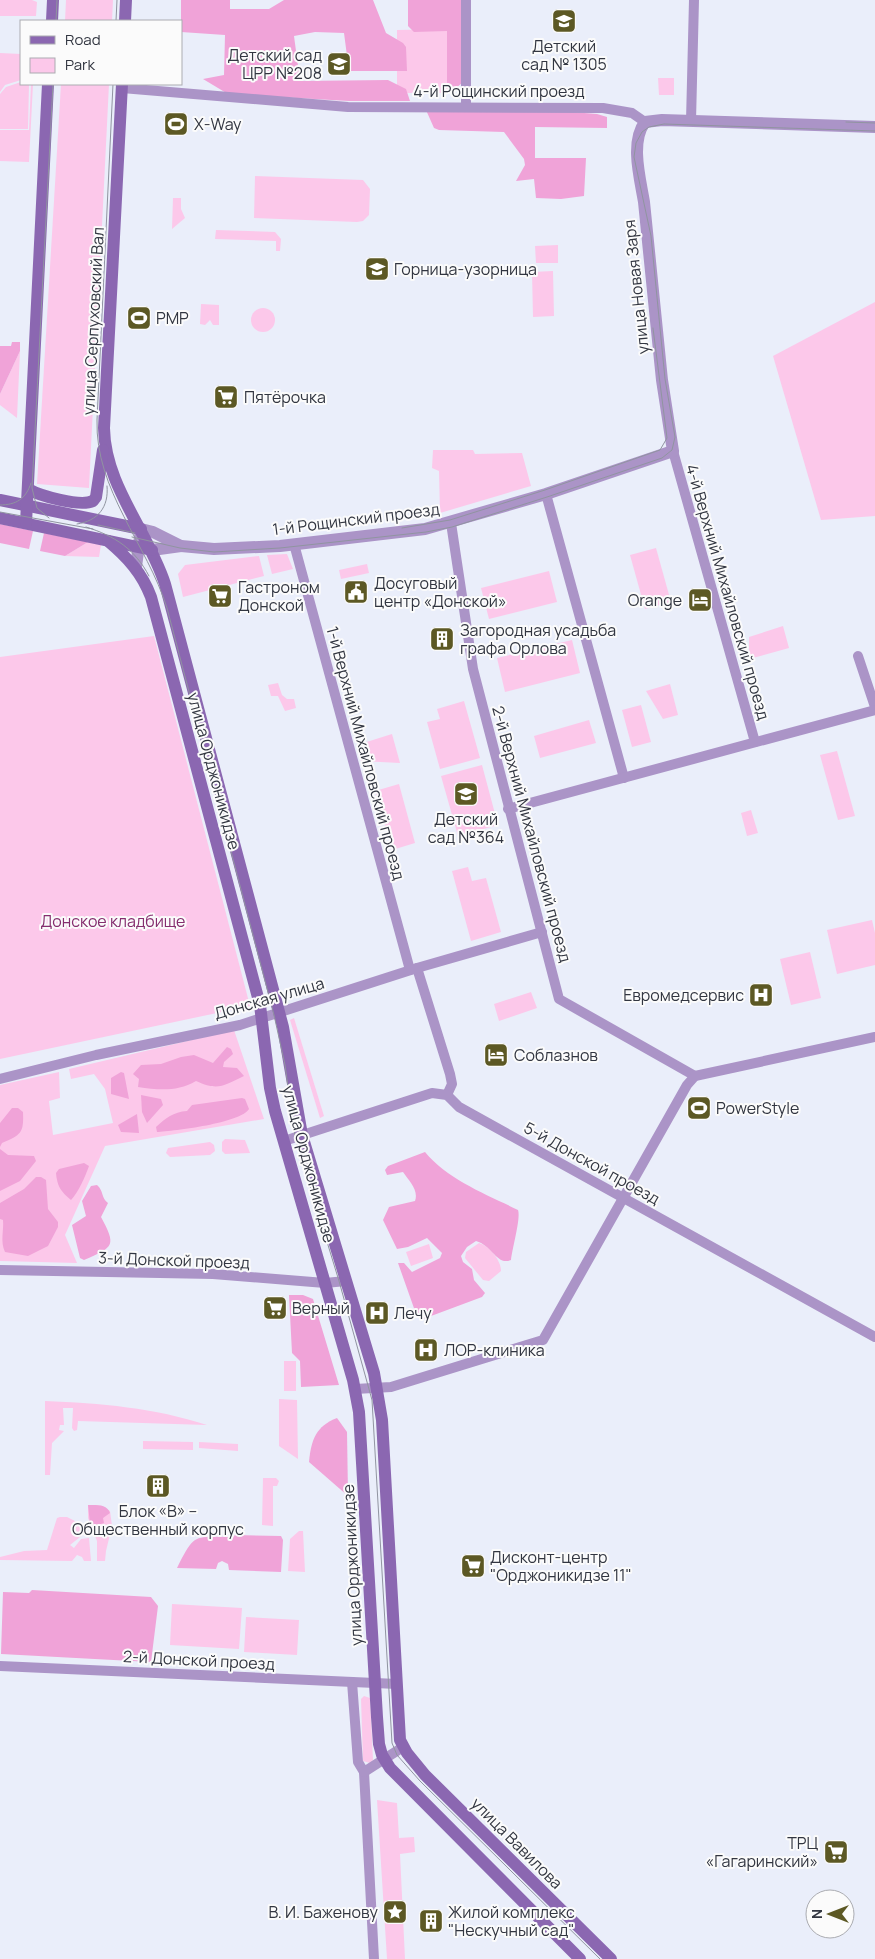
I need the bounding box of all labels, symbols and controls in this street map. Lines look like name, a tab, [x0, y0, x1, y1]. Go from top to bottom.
school or university icon: Детский сад № 1305	[551, 8, 577, 34]
legend	[20, 20, 182, 85]
text: Road	[65, 29, 101, 50]
place label: Детский сад № 1305	[521, 35, 607, 75]
place label: Детский сад ЦРР №208	[228, 44, 322, 84]
school or university icon: Детский сад ЦРР №208	[326, 51, 352, 77]
text: Park	[65, 54, 95, 75]
street label: 4-й Рощинский проезд	[413, 80, 585, 102]
sports icon: X-Way	[163, 111, 189, 137]
place label: X-Way	[194, 113, 242, 135]
street label: улица Новая Заря	[618, 219, 654, 355]
street label: улица Серпуховский Вал	[77, 226, 109, 416]
school or university icon: Горница-узорница	[364, 256, 390, 282]
place label: Горница-узорница	[394, 258, 537, 280]
sports icon: PMP	[126, 305, 152, 331]
place label: PMP	[156, 307, 189, 329]
supermarket icon: Пятёрочка	[213, 384, 239, 410]
place label: Пятёрочка	[244, 386, 326, 408]
street label: 4-й Верхний Михайловский проезд	[681, 462, 775, 723]
street label: 1-й Рощинский проезд	[271, 498, 441, 540]
place label: Досуговый центр «Донской»	[374, 572, 507, 612]
place label: Гастроном Донской	[238, 576, 320, 616]
public building icon: Досуговый центр «Донской»	[343, 579, 369, 605]
supermarket icon: Гастроном Донской	[207, 583, 233, 609]
hotel icon: Orange	[687, 587, 713, 613]
place label: Orange	[628, 589, 682, 611]
place label: Загородная усадьба графа Орлова	[460, 619, 616, 659]
street label: 1-й Верхний Михайловский проезд	[322, 624, 411, 883]
building icon: Загородная усадьба графа Орлова	[429, 626, 455, 652]
street label: улица Орджоникидзе	[182, 690, 246, 852]
street label: 2-й Верхний Михайловский проезд	[487, 703, 577, 965]
school or university icon: Детский сад №364	[453, 781, 479, 807]
place label: Детский сад №364	[428, 808, 504, 848]
park label: Донское кладбище	[41, 910, 185, 932]
street label: Донская улица	[211, 972, 327, 1024]
hospital icon: Евромедсервис	[748, 982, 774, 1008]
place label: Евромедсервис	[623, 984, 744, 1006]
hotel icon: Соблазнов	[483, 1042, 509, 1068]
place label: Соблазнов	[514, 1044, 598, 1066]
street label: улица Орджоникидзе	[277, 1083, 341, 1245]
sports icon: PowerStyle	[686, 1095, 712, 1121]
place label: PowerStyle	[716, 1097, 799, 1119]
street label: 5-й Донской проезд	[520, 1116, 664, 1210]
street label: 3-й Донской проезд	[98, 1246, 251, 1274]
supermarket icon: Верный	[262, 1295, 288, 1321]
place label: Верный	[292, 1297, 350, 1319]
hospital icon: Лечу	[364, 1300, 390, 1326]
place label: Лечу	[394, 1302, 432, 1324]
hospital icon: ЛОР-клиника	[413, 1337, 439, 1363]
place label: ЛОР-клиника	[444, 1339, 545, 1361]
building icon: Блок «В» – Общественный корпус	[145, 1473, 171, 1499]
street label: улица Орджоникидзе	[337, 1484, 367, 1646]
place label: Блок «В» – Общественный корпус	[72, 1500, 244, 1540]
place label: Дисконт-центр "Орджоникидзе 11"	[490, 1546, 632, 1586]
supermarket icon: Дисконт-центр "Орджоникидзе 11"	[460, 1553, 486, 1579]
street label: 2-й Донской проезд	[123, 1645, 276, 1675]
street label: улица Вавилова	[466, 1792, 568, 1894]
place label: ТРЦ «Гагаринский»	[706, 1832, 819, 1872]
supermarket icon: ТРЦ «Гагаринский»	[823, 1839, 849, 1865]
north arrow	[805, 1889, 855, 1939]
place icon: В. И. Баженову	[382, 1899, 408, 1925]
place label: В. И. Баженову	[269, 1901, 379, 1923]
place label: Жилой комплекс "Нескучный сад"	[448, 1901, 575, 1941]
building icon: Жилой комплекс "Нескучный сад"	[418, 1908, 444, 1934]
text: N	[807, 1909, 826, 1919]

